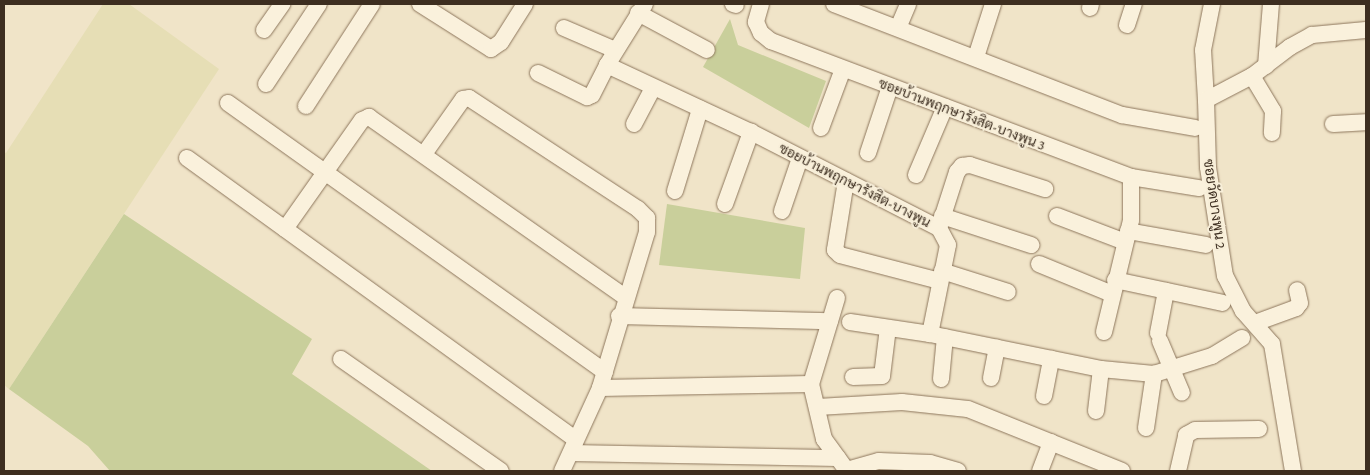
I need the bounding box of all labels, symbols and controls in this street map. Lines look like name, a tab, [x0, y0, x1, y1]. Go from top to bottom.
street label: ซอยบ้านพฤกษารังสิต-บางพูน 3	[876, 74, 1048, 154]
street label: ซอยบ้านพฤกษารังสิต-บางพูน	[776, 139, 934, 231]
street label: ซอยวัดบางพูน 2	[1200, 158, 1230, 250]

